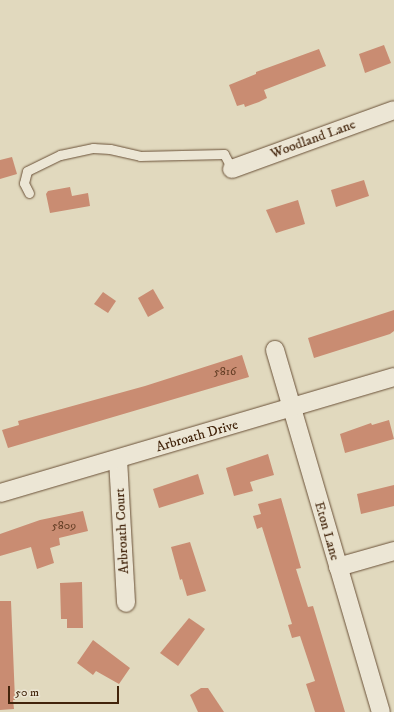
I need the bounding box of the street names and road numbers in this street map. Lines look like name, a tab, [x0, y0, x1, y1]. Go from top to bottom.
street label: Woodland Lane	[268, 116, 358, 162]
street label: Arbroath Drive	[154, 416, 240, 456]
street label: Arbroath Court	[111, 488, 133, 574]
street label: Eton Lane	[311, 500, 343, 562]

